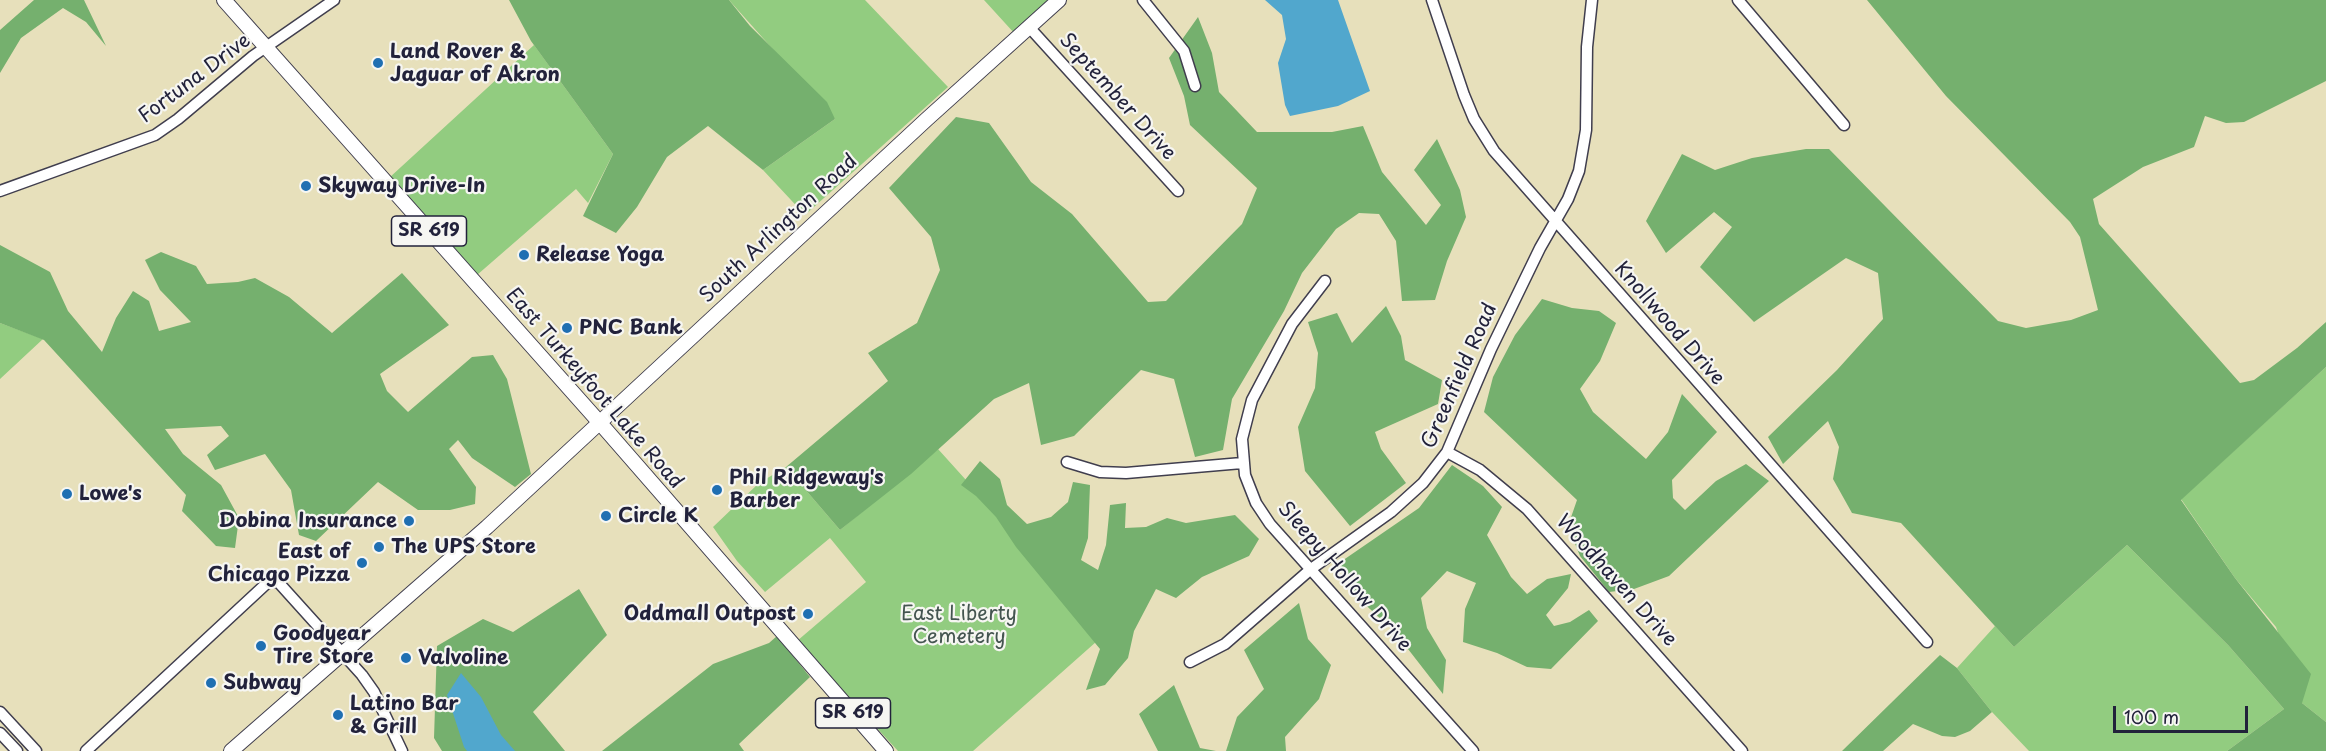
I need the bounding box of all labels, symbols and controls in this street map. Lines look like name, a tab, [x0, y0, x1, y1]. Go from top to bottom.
street label: Fortuna Drive	[134, 29, 256, 129]
street label: September Drive	[1054, 29, 1180, 165]
place label: Land Rover & Jaguar of Akron	[390, 40, 560, 87]
marker: Land Rover & Jaguar of Akron	[371, 56, 385, 70]
street label: South Arlington Road	[695, 150, 863, 308]
place label: Skyway Drive-In	[318, 174, 485, 198]
marker: Skyway Drive-In	[299, 179, 313, 193]
road number: SR 619	[392, 216, 466, 246]
place label: Release Yoga	[536, 243, 664, 267]
marker: Release Yoga	[517, 248, 531, 262]
street label: Knollwood Drive	[1609, 257, 1729, 391]
street label: East Turkeyfoot Lake Road	[500, 284, 688, 494]
street label: Greenfield Road	[1417, 300, 1503, 452]
place label: PNC Bank	[579, 316, 683, 340]
marker: PNC Bank	[560, 321, 574, 335]
place label: Phil Ridgeway's Barber	[729, 466, 884, 513]
place label: Lowe's	[79, 482, 142, 506]
marker: Phil Ridgeway's Barber	[710, 483, 724, 497]
marker: Lowe's	[60, 487, 74, 501]
street label: Sleepy Hollow Drive	[1272, 497, 1416, 657]
place label: Circle K	[618, 504, 698, 528]
place label: Dobina Insurance	[219, 509, 397, 533]
marker: Circle K	[599, 509, 613, 523]
street label: Woodhaven Drive	[1551, 510, 1681, 652]
marker: Dobina Insurance	[402, 514, 416, 528]
place label: The UPS Store	[391, 535, 536, 559]
place label: East of Chicago Pizza	[208, 540, 350, 587]
marker: The UPS Store	[372, 540, 386, 554]
marker: East of Chicago Pizza	[355, 556, 369, 570]
place label: Oddmall Outpost	[624, 602, 796, 626]
park label: East Liberty Cemetery	[901, 602, 1017, 649]
marker: Oddmall Outpost	[801, 607, 815, 621]
place label: Goodyear Tire Store	[273, 622, 374, 669]
marker: Goodyear Tire Store	[254, 639, 268, 653]
place label: Valvoline	[418, 646, 508, 670]
marker: Valvoline	[399, 651, 413, 665]
place label: Subway	[223, 671, 301, 695]
marker: Subway	[204, 676, 218, 690]
place label: Latino Bar & Grill	[350, 692, 459, 739]
scale bar	[2116, 694, 2251, 732]
road number: SR 619	[816, 698, 890, 728]
text: 100 m	[2124, 703, 2179, 730]
marker: Latino Bar & Grill	[331, 708, 345, 722]

